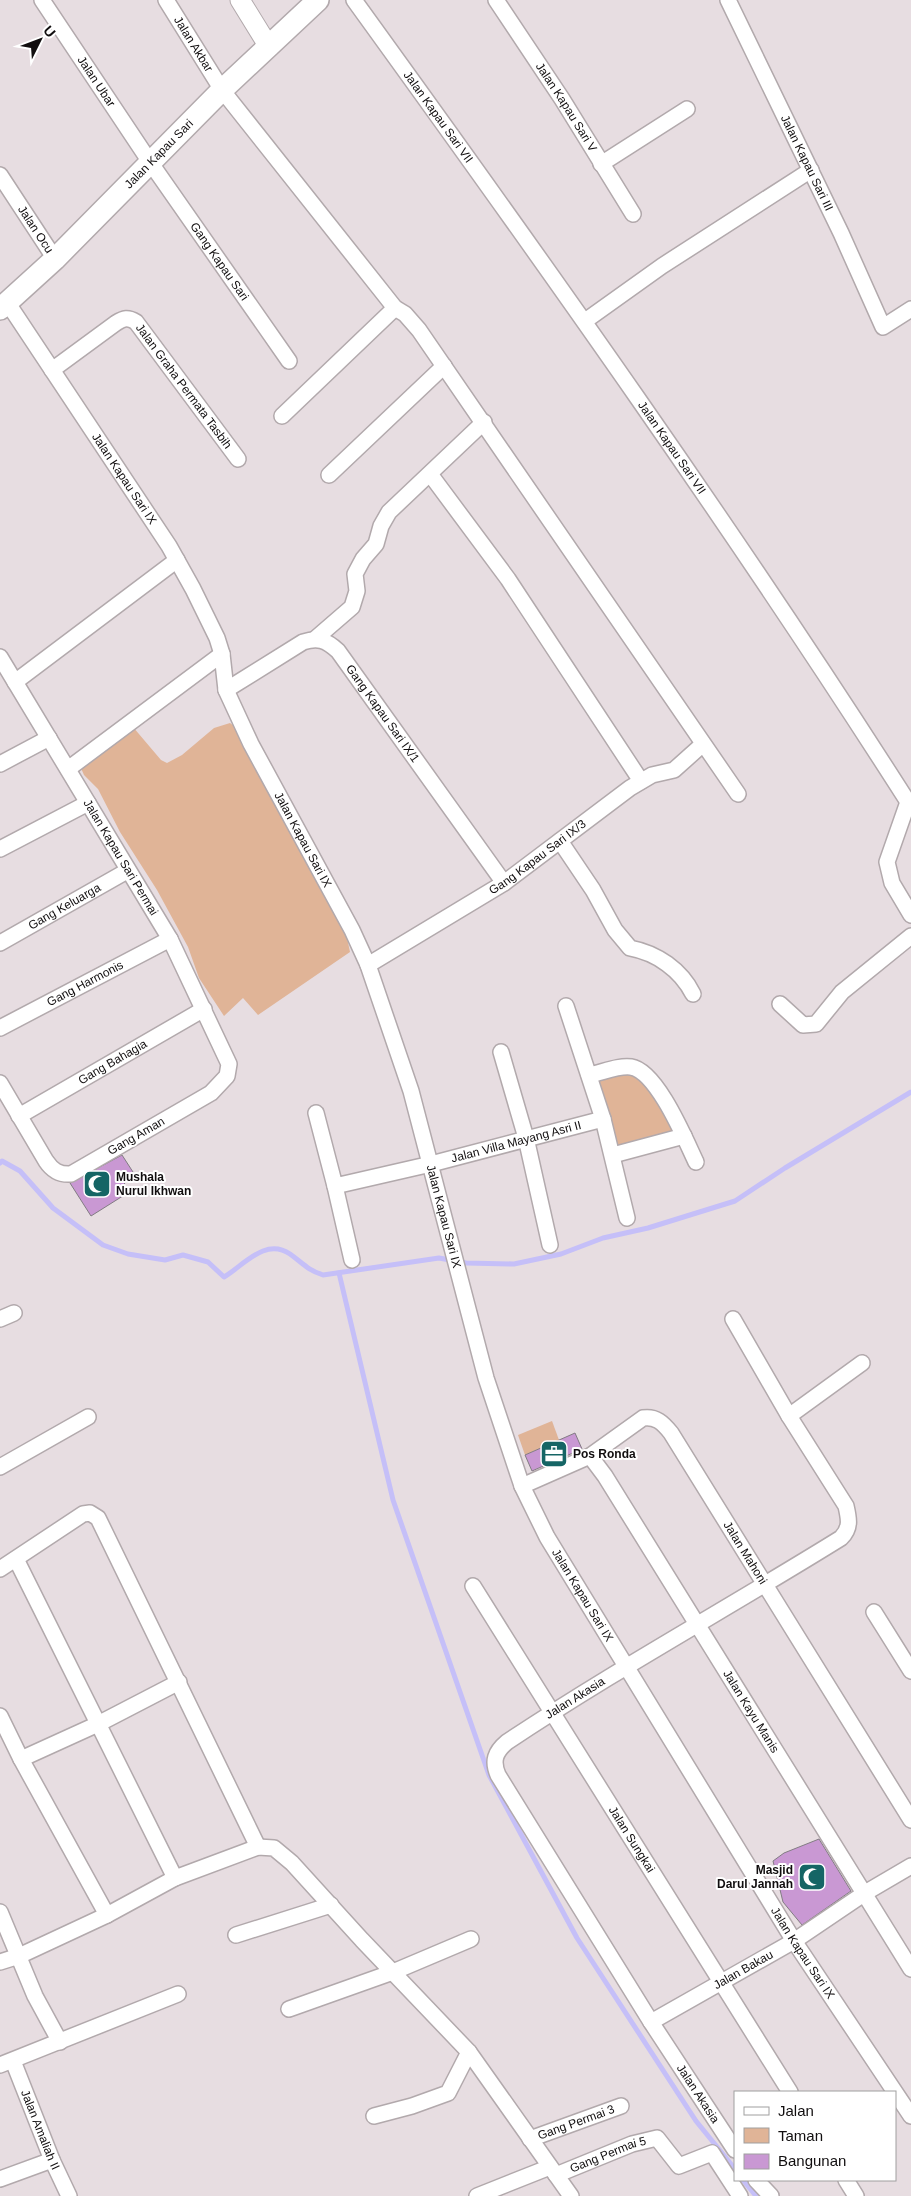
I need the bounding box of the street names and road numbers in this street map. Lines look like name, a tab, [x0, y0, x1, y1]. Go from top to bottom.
street label: Jalan Akbar	[171, 14, 216, 75]
street label: Jalan Ubar	[74, 53, 118, 110]
street label: Jalan Kapau Sari V	[533, 60, 600, 154]
street label: Jalan Kapau Sari VII	[401, 68, 476, 165]
street label: Jalan Kapau Sari III	[778, 113, 836, 213]
street label: Jalan Kapau Sari	[122, 116, 196, 191]
street label: Jalan Ocu	[15, 203, 56, 256]
street label: Gang Kapau Sari	[187, 220, 252, 303]
street label: Jalan Graha Permata Tasbih	[133, 321, 235, 451]
street label: Jalan Kapau Sari VII	[635, 399, 709, 497]
street label: Jalan Kapau Sari IX	[89, 430, 159, 527]
street label: Gang Kapau Sari IX/1	[343, 662, 423, 765]
street label: Jalan Kapau Sari IX	[271, 790, 334, 890]
street label: Jalan Kapau Sari Permai	[80, 797, 161, 918]
street label: Gang Kapau Sari IX/3	[486, 817, 589, 897]
street label: Gang Keluarga	[26, 880, 103, 933]
street label: Gang Harmonis	[45, 958, 126, 1009]
street label: Gang Bahagia	[76, 1036, 150, 1087]
street label: Gang Aman	[105, 1114, 167, 1158]
street label: Jalan Villa Mayang Asri II	[450, 1118, 583, 1165]
street label: Jalan Kapau Sari IX	[424, 1163, 464, 1270]
street label: Jalan Mahoni	[720, 1519, 770, 1587]
street label: Jalan Kapau Sari IX	[549, 1546, 616, 1644]
street label: Jalan Kayu Manis	[720, 1667, 782, 1755]
street label: Jalan Akasia	[543, 1674, 608, 1722]
street label: Jalan Sungkai	[606, 1804, 658, 1875]
street label: Jalan Kapau Sari IX	[768, 1905, 838, 2001]
street label: Jalan Bakau	[711, 1947, 775, 1992]
street label: Jalan Akasia	[674, 2062, 723, 2126]
street label: Jalan Amaliah II	[18, 2088, 63, 2172]
street label: Gang Permai 3	[536, 2102, 617, 2143]
street label: Gang Permai 5	[568, 2134, 648, 2176]

